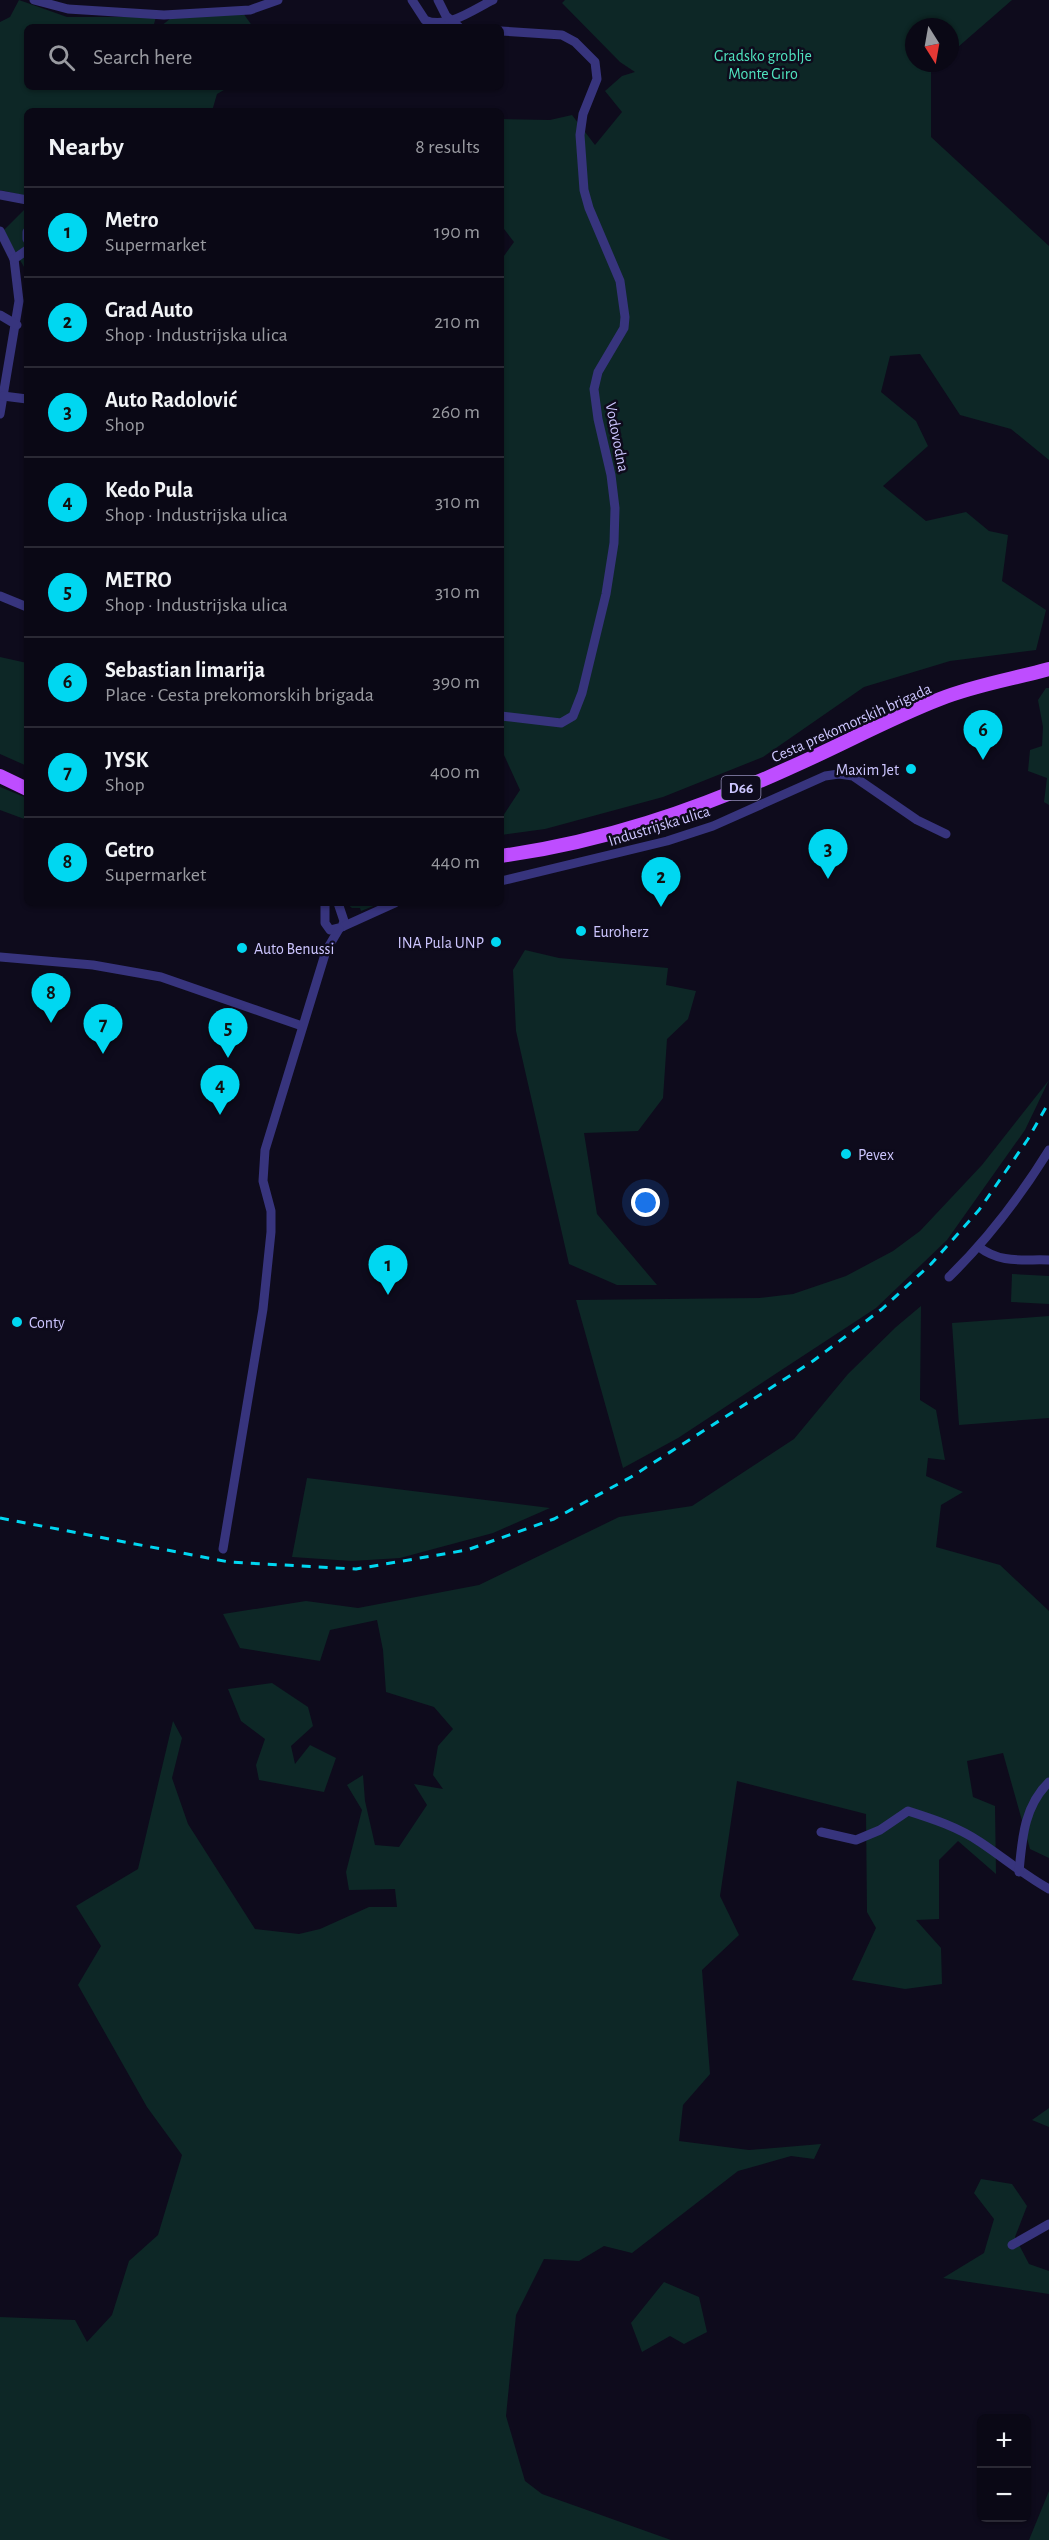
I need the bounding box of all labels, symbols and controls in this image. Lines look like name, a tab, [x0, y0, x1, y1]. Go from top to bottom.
north arrow	[905, 18, 959, 72]
search box	[24, 24, 504, 90]
icon: search	[45, 41, 78, 74]
text: Search here	[93, 46, 192, 68]
park label: Gradsko groblje Monte Giro	[714, 48, 812, 82]
text: Nearby	[48, 134, 124, 160]
text: 8 results	[415, 137, 480, 157]
text: Metro	[105, 209, 159, 231]
text: 1	[64, 222, 71, 242]
text: 190 m	[434, 222, 480, 242]
text: Supermarket	[105, 235, 206, 255]
text: Grad Auto	[105, 299, 193, 321]
text: 2	[63, 312, 72, 332]
text: 210 m	[434, 312, 480, 332]
text: Shop · Industrijska ulica	[105, 325, 288, 345]
text: Auto Radolović	[105, 389, 237, 411]
street label: Vodovodna	[602, 401, 632, 473]
text: 3	[63, 402, 72, 422]
text: 260 m	[432, 402, 480, 422]
text: Shop	[105, 415, 145, 435]
text: Kedo Pula	[105, 479, 193, 501]
text: 4	[62, 492, 73, 512]
text: 310 m	[435, 492, 480, 512]
text: Shop · Industrijska ulica	[105, 505, 288, 525]
text: METRO	[105, 569, 172, 591]
text: 5	[63, 582, 72, 602]
text: 310 m	[435, 582, 480, 602]
text: Shop · Industrijska ulica	[105, 595, 288, 615]
text: Sebastian limarija	[105, 659, 265, 681]
text: 6	[63, 672, 72, 692]
text: 390 m	[433, 672, 480, 692]
street label: Cesta prekomorskih brigada	[769, 680, 934, 765]
text: Place · Cesta prekomorskih brigada	[105, 685, 374, 705]
pin: 6	[964, 710, 1002, 760]
text: JYSK	[105, 749, 148, 771]
text: 7	[63, 762, 72, 782]
text: 400 m	[430, 762, 480, 782]
place label: Maxim Jet	[836, 762, 899, 778]
marker: Maxim Jet	[904, 762, 918, 776]
text: Shop	[105, 775, 145, 795]
road number: D66	[722, 776, 760, 800]
street label: Industrijska ulica	[607, 803, 712, 850]
pin: 3	[808, 830, 848, 879]
text: Getro	[105, 839, 154, 861]
text: 8	[63, 852, 72, 872]
text: 440 m	[431, 852, 480, 872]
pin: 2	[642, 858, 680, 907]
text: Supermarket	[105, 865, 206, 885]
marker: Euroherz	[574, 924, 588, 938]
place label: Euroherz	[593, 924, 649, 940]
place label: INA Pula UNP	[397, 935, 484, 951]
marker: INA Pula UNP	[489, 935, 503, 949]
marker: Auto Benussi	[235, 941, 249, 955]
place label: Auto Benussi	[254, 941, 334, 957]
pin: 8	[32, 974, 70, 1023]
pin: 7	[84, 1004, 122, 1054]
pin: 5	[208, 1008, 248, 1058]
pin: 4	[200, 1066, 240, 1115]
marker: Pevex	[839, 1147, 853, 1161]
place label: Pevex	[858, 1147, 894, 1163]
your location	[631, 1188, 660, 1217]
pin: 1	[368, 1246, 408, 1295]
marker: Conty	[10, 1315, 24, 1329]
place label: Conty	[29, 1315, 65, 1332]
map controls	[977, 2414, 1031, 2522]
button: +	[977, 2414, 1031, 2468]
button: −	[977, 2468, 1031, 2522]

